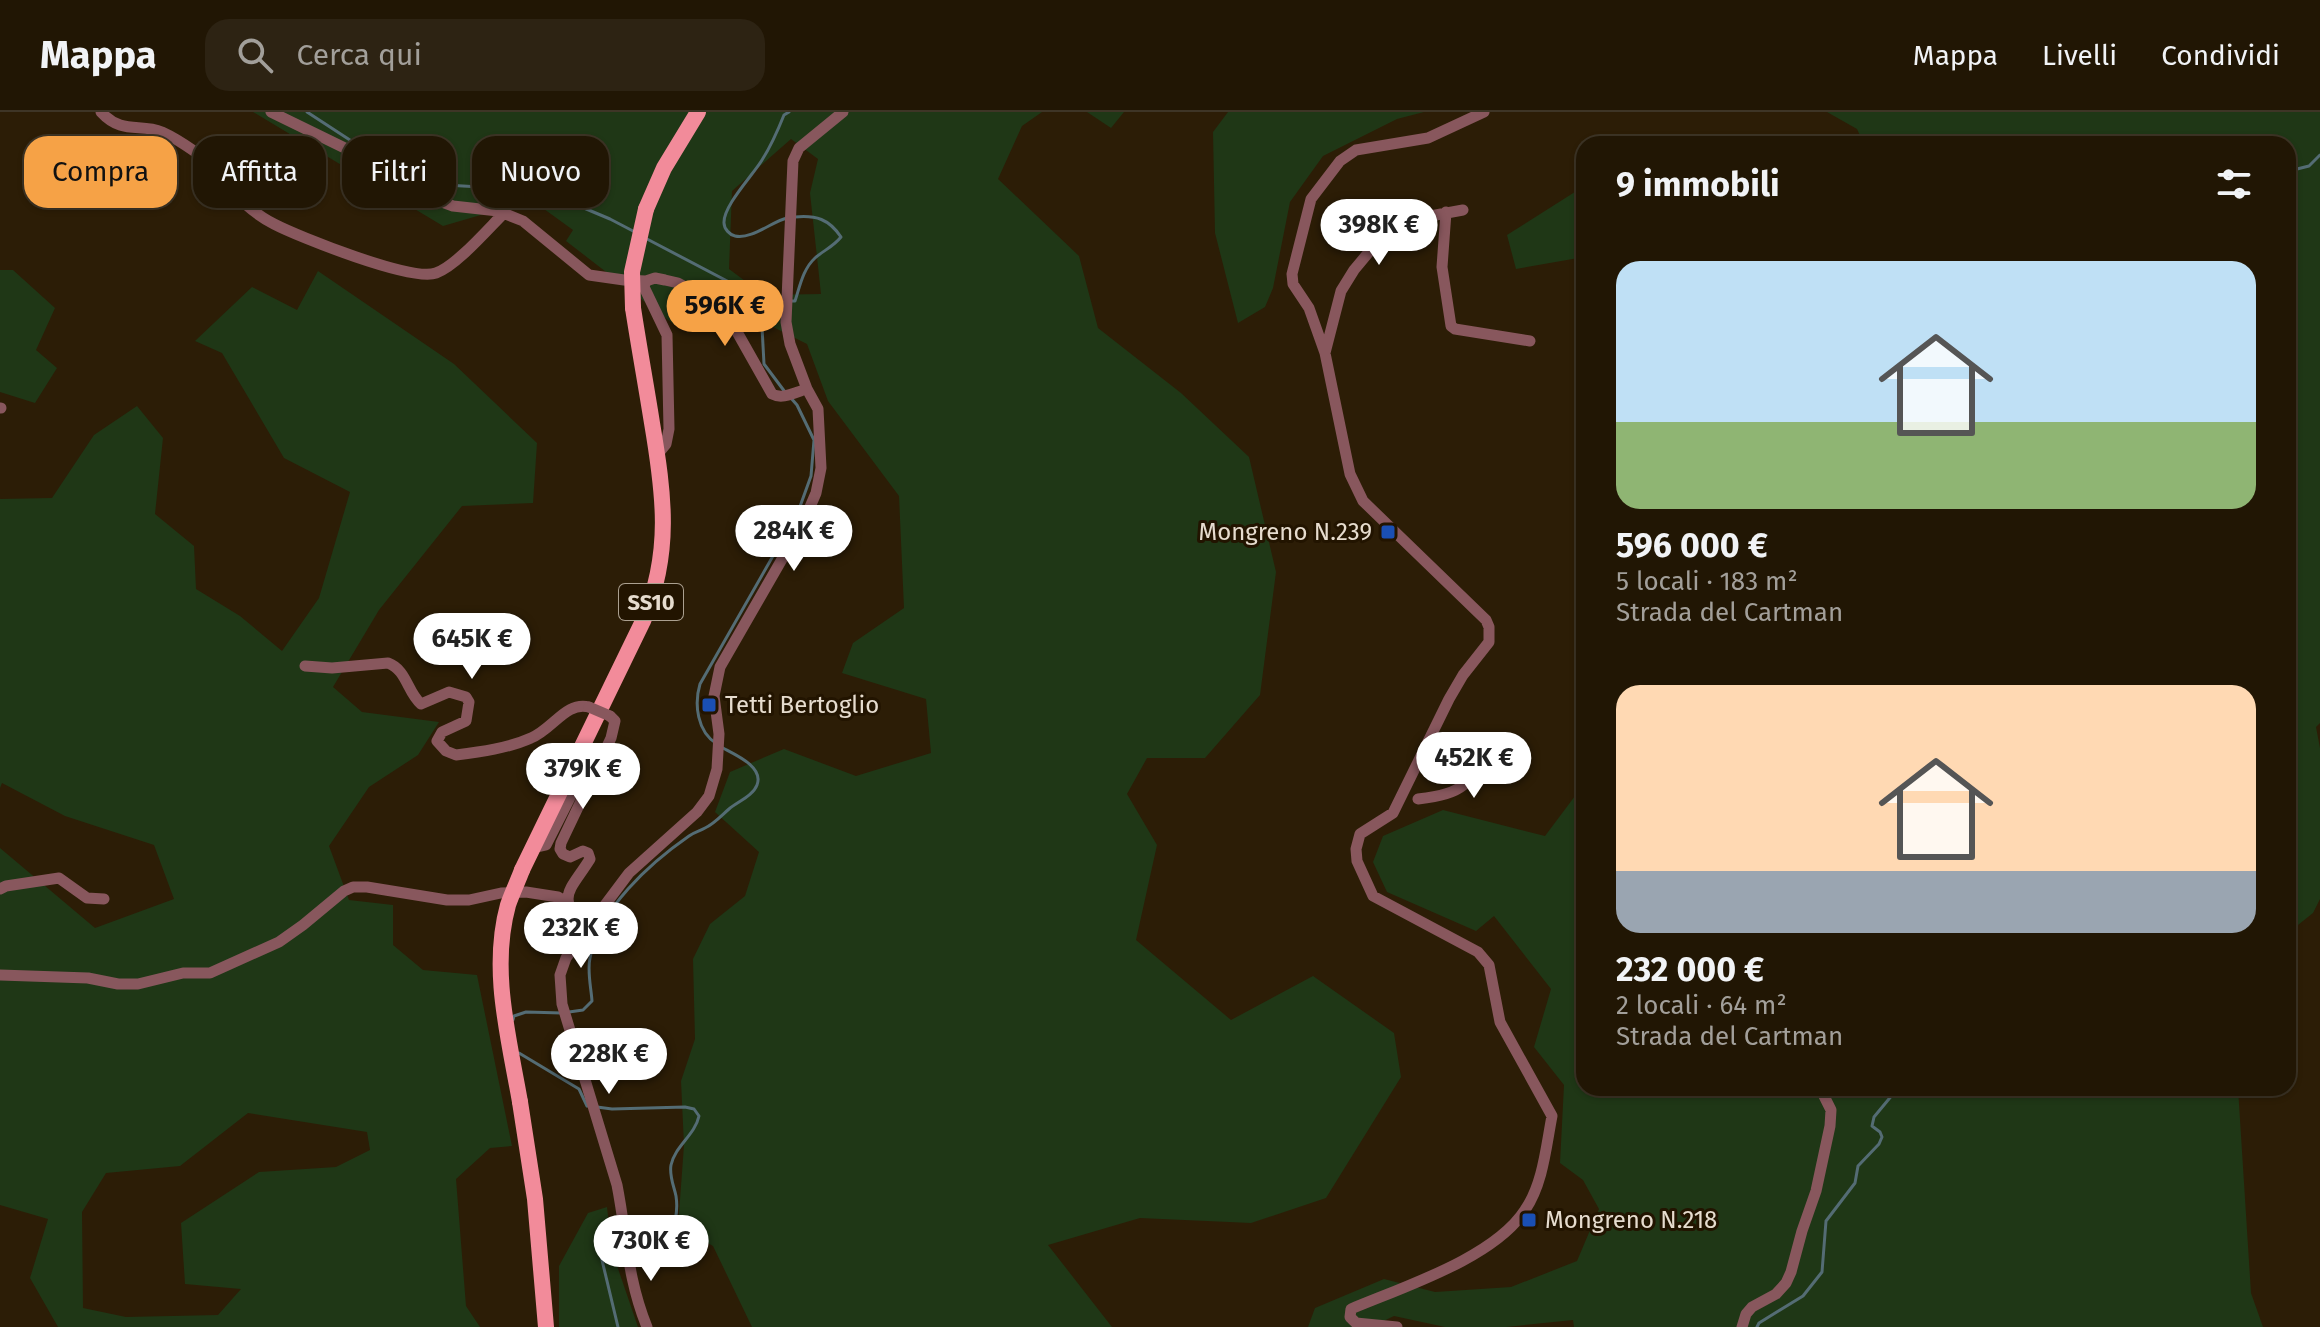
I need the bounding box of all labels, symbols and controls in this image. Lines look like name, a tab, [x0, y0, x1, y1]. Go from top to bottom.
search box	[205, 19, 765, 91]
text: Mappa	[40, 32, 157, 78]
icon: search	[233, 33, 277, 77]
text: Cerca qui	[297, 37, 422, 73]
text: Mappa	[1913, 39, 1998, 72]
text: Livelli	[2042, 39, 2117, 72]
text: Condividi	[2161, 39, 2280, 72]
chip: Compra	[24, 136, 177, 208]
chip: Affitta	[193, 136, 326, 208]
chip: Filtri	[342, 136, 456, 208]
chip: Nuovo	[472, 136, 609, 208]
icon: filters	[2212, 162, 2256, 206]
text: 9 immobili	[1616, 164, 1780, 205]
pin: 398K €	[1314, 199, 1444, 267]
text: 398K €	[1339, 209, 1419, 240]
pin: 596K €	[660, 280, 790, 348]
text: 596K €	[685, 290, 765, 321]
icon: home	[1864, 313, 2008, 457]
pin: 284K €	[729, 505, 859, 573]
text: 284K €	[753, 515, 835, 546]
place label: Mongreno N.239	[1199, 518, 1372, 546]
marker: Mongreno N.239	[1379, 523, 1397, 541]
text: 596 000 €	[1616, 525, 1768, 566]
text: 5 locali · 183 m²	[1616, 566, 1798, 597]
road number: SS10	[619, 584, 683, 620]
text: Strada del Cartman	[1616, 597, 1843, 628]
pin: 645K €	[407, 613, 537, 681]
text: 645K €	[431, 623, 513, 654]
place label: Tetti Bertoglio	[725, 691, 879, 719]
marker: Tetti Bertoglio	[700, 696, 718, 714]
pin: 452K €	[1409, 732, 1539, 800]
icon: home	[1864, 737, 2008, 881]
text: 452K €	[1434, 742, 1514, 773]
pin: 379K €	[518, 743, 648, 811]
text: 379K €	[544, 753, 622, 784]
pin: 232K €	[516, 902, 646, 970]
text: 232K €	[542, 912, 620, 943]
text: 232 000 €	[1616, 949, 1764, 990]
text: 2 locali · 64 m²	[1616, 990, 1787, 1021]
text: Strada del Cartman	[1616, 1021, 1843, 1052]
pin: 228K €	[544, 1028, 674, 1096]
text: 228K €	[569, 1038, 649, 1069]
place label: Mongreno N.218	[1545, 1206, 1717, 1234]
marker: Mongreno N.218	[1520, 1211, 1538, 1229]
pin: 730K €	[586, 1215, 716, 1283]
text: 730K €	[612, 1225, 690, 1256]

